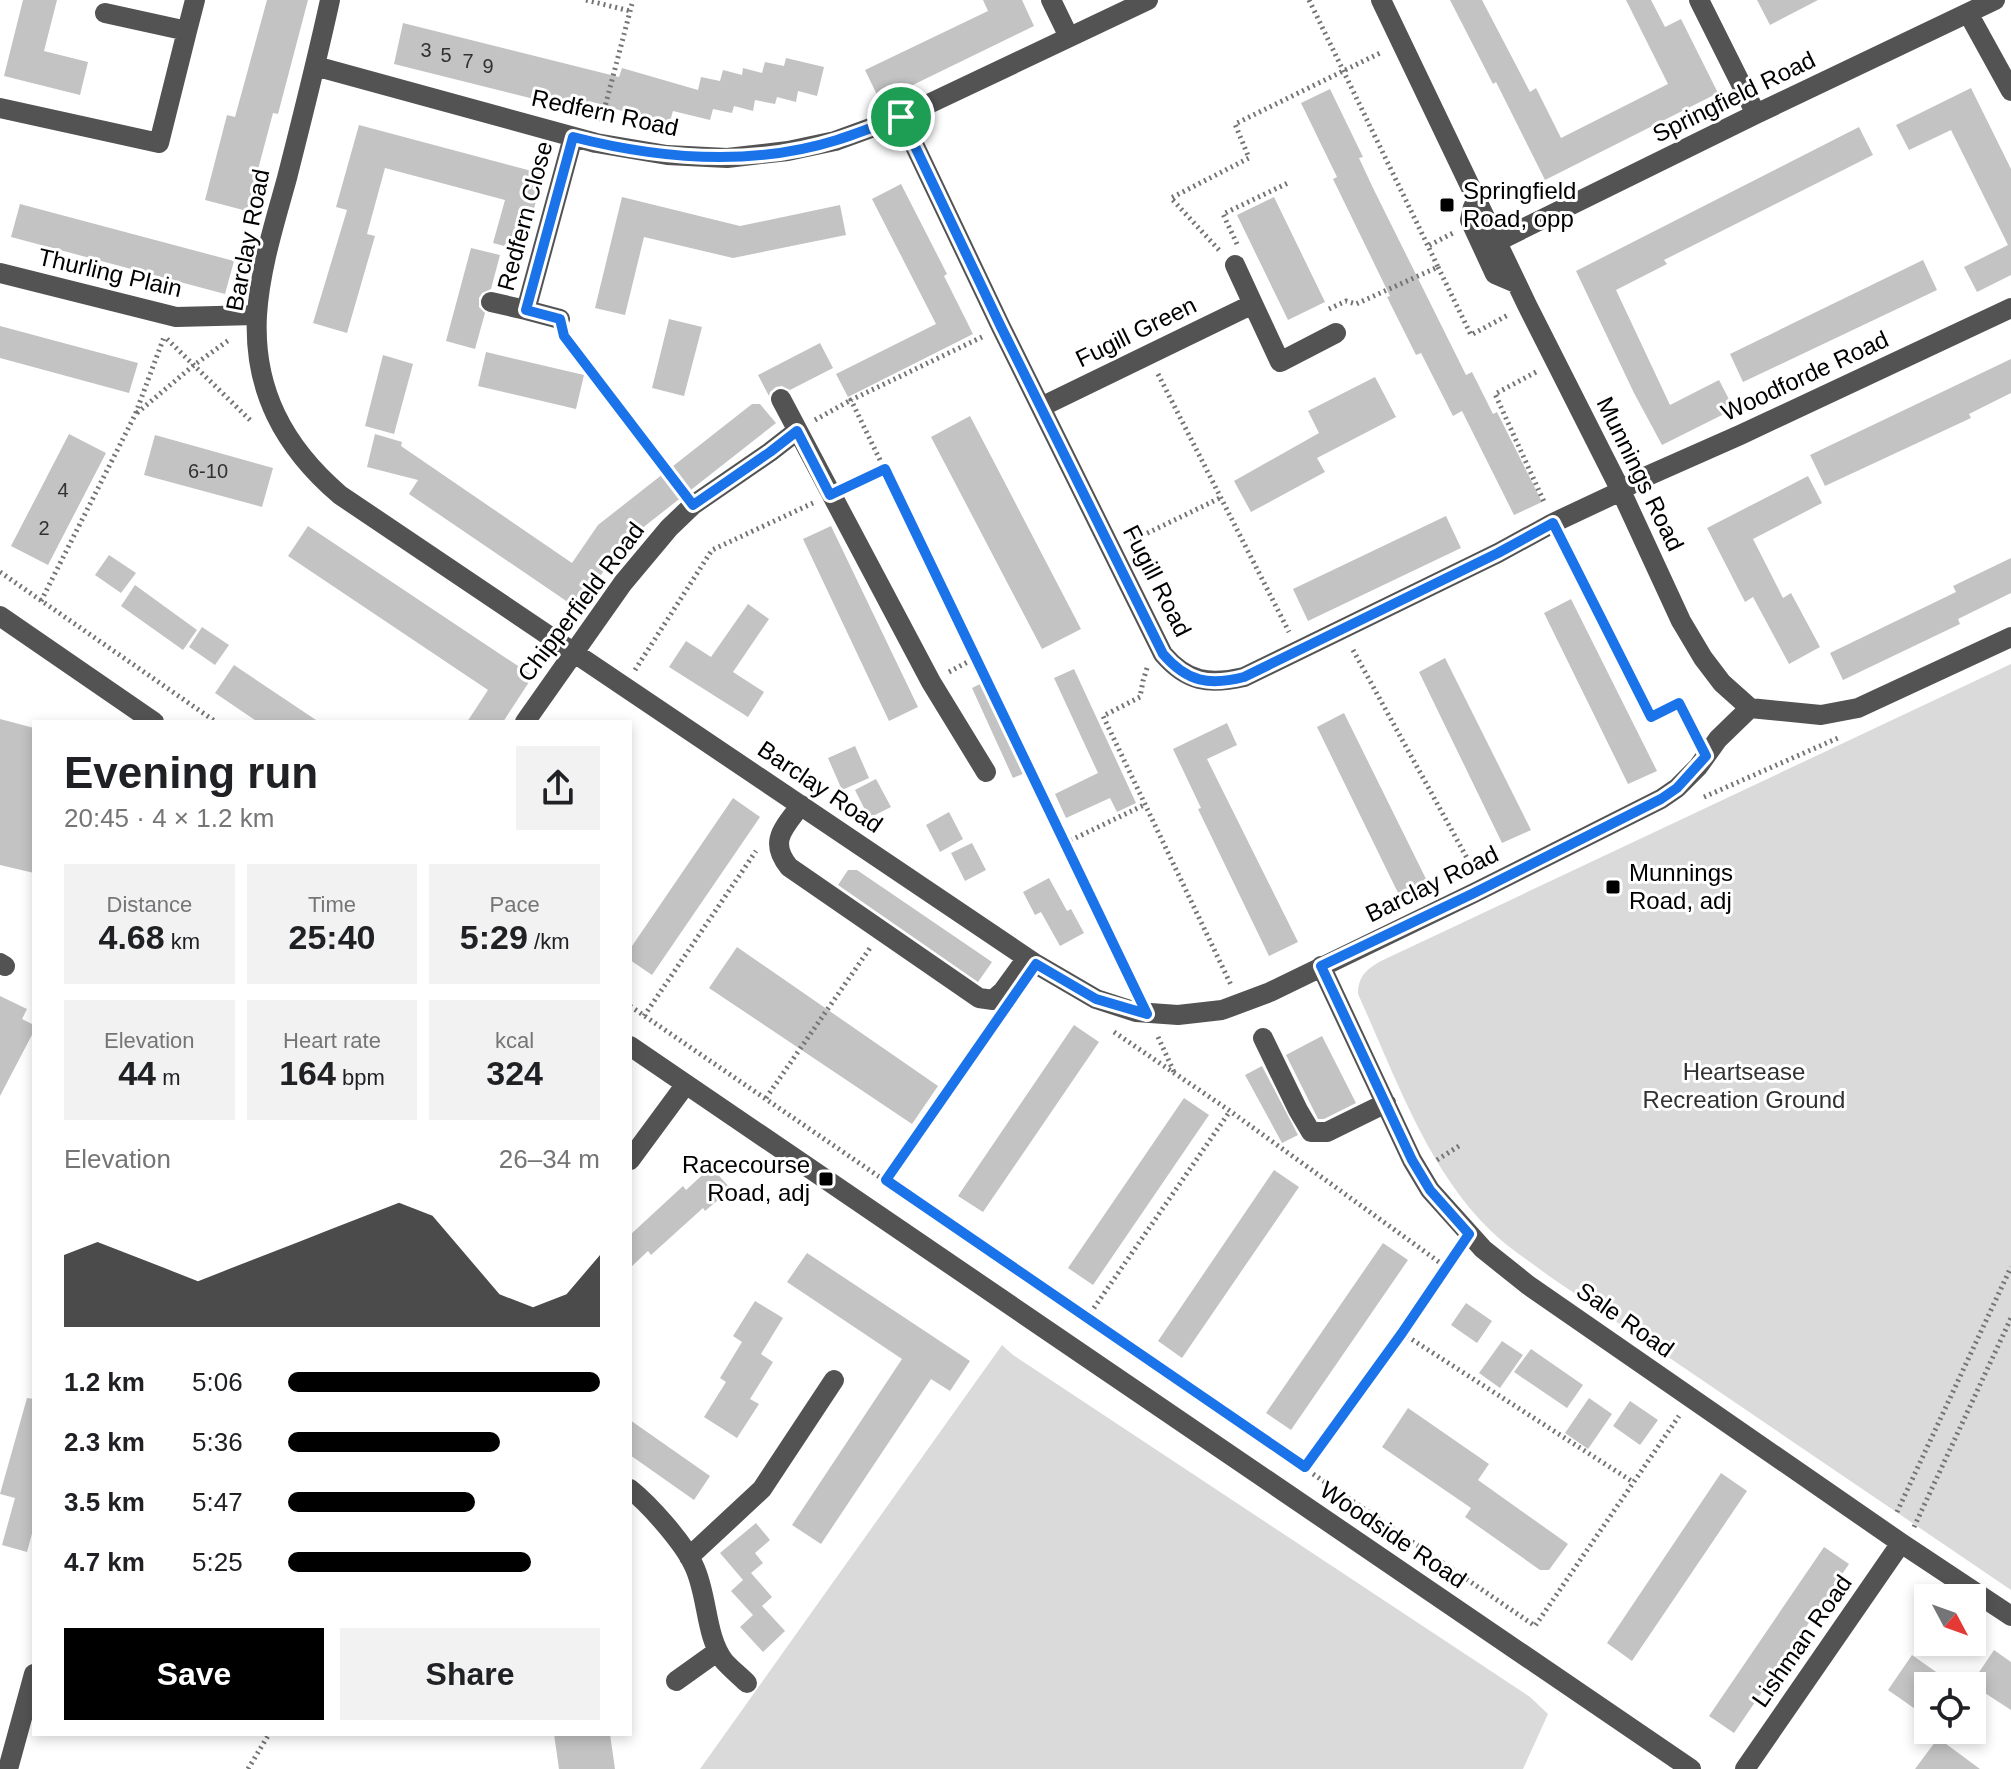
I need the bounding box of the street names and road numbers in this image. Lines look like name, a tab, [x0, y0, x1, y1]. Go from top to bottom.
street label: Springfield Road	[1648, 46, 1819, 148]
street label: Redfern Road	[529, 84, 681, 141]
street label: Redfern Close	[492, 138, 557, 293]
street label: Barclay Road	[221, 167, 275, 313]
street label: Thurling Plain	[36, 243, 185, 302]
street label: Fugill Green	[1071, 291, 1200, 372]
street label: Woodforde Road	[1717, 325, 1893, 426]
street label: Munnings Road	[1591, 392, 1689, 555]
street label: Chipperfield Road	[512, 517, 649, 687]
street label: Fugill Road	[1118, 521, 1197, 641]
street label: Barclay Road	[753, 735, 888, 838]
street label: Barclay Road	[1361, 840, 1502, 927]
street label: Sale Road	[1572, 1276, 1679, 1363]
street label: Woodside Road	[1315, 1476, 1471, 1593]
street label: Lishman Road	[1746, 1570, 1857, 1712]

